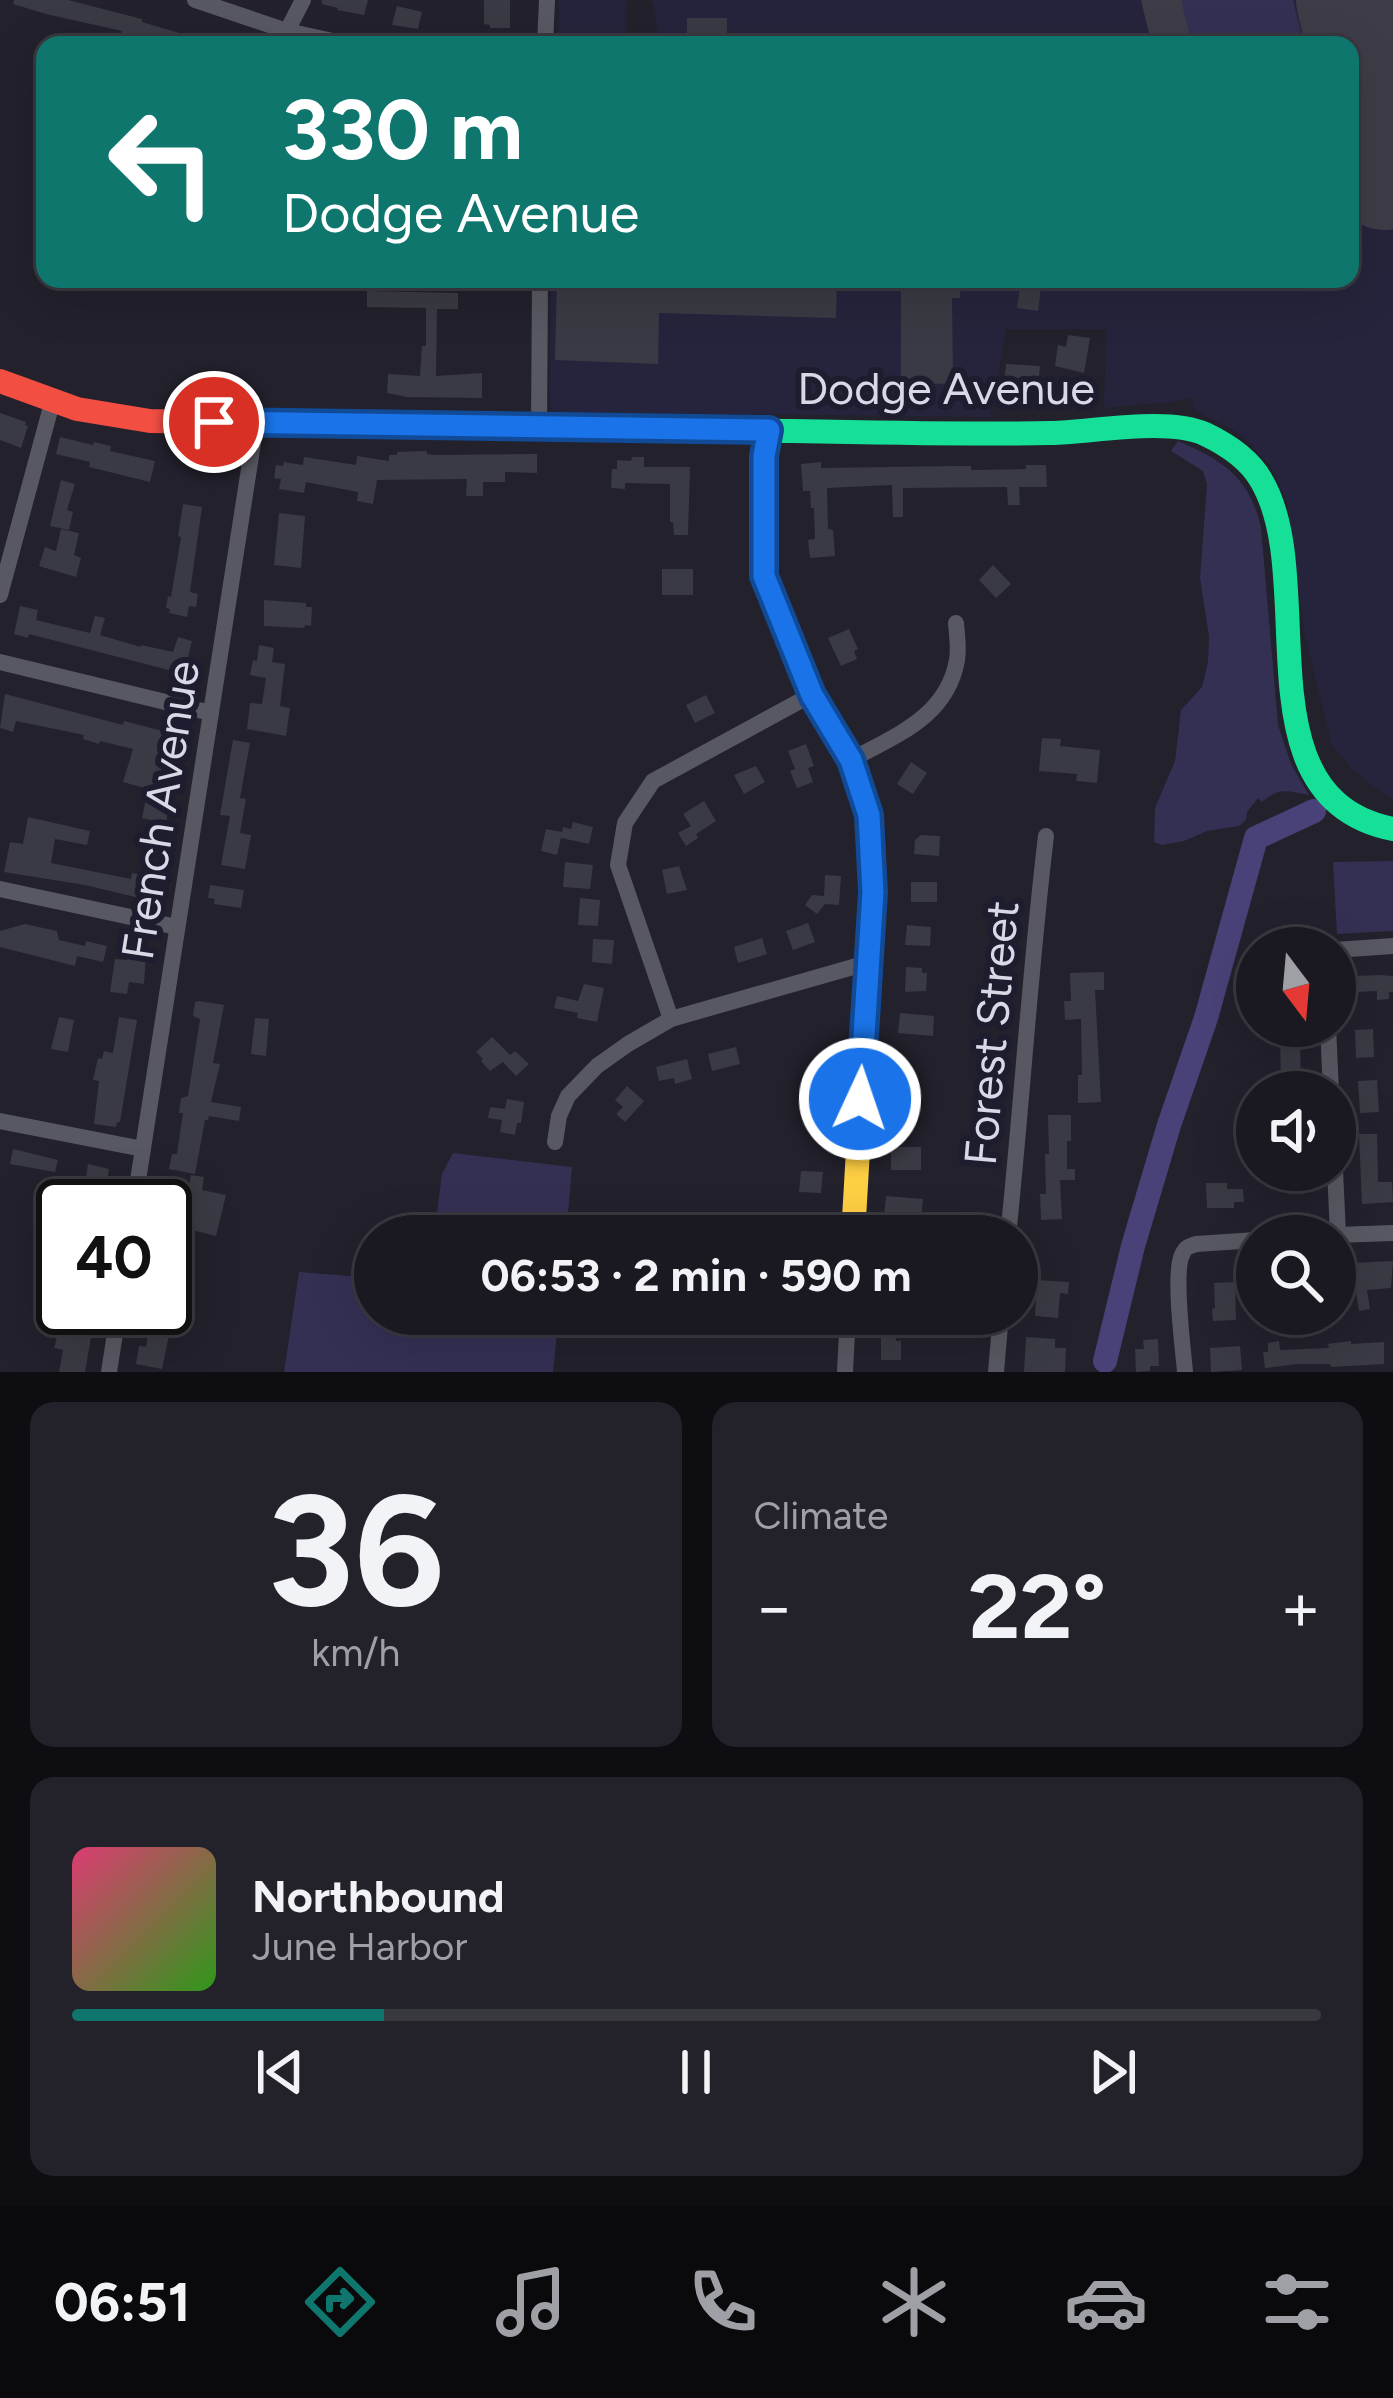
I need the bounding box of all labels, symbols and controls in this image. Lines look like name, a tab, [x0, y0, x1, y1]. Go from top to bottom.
text: 330 m	[282, 79, 523, 180]
icon: left	[84, 84, 240, 240]
text: Dodge Avenue	[282, 181, 639, 246]
street label: Dodge Avenue	[797, 361, 1095, 415]
pin	[163, 371, 265, 473]
icon: arrive	[181, 389, 247, 455]
street label: French Avenue	[110, 657, 210, 963]
street label: Forest Street	[953, 899, 1029, 1167]
north arrow	[1236, 927, 1356, 1047]
map controls	[1236, 927, 1356, 1335]
position arrow	[797, 1036, 923, 1162]
button: sound	[1236, 1071, 1356, 1191]
speed limit sign: 40	[36, 1179, 192, 1335]
button: search	[1236, 1215, 1356, 1335]
text: 06:53 · 2 min · 590 m	[481, 1248, 911, 1302]
text: 36	[267, 1457, 444, 1644]
text: Climate	[754, 1492, 888, 1539]
text: 22°	[968, 1552, 1106, 1661]
text: −	[754, 1567, 795, 1647]
text: +	[1280, 1567, 1321, 1647]
text: km/h	[311, 1629, 400, 1676]
text: Northbound	[252, 1869, 505, 1923]
text: June Harbor	[252, 1923, 468, 1970]
icon: previous	[247, 2039, 313, 2105]
icon: pause	[663, 2039, 729, 2105]
icon: next	[1080, 2039, 1146, 2105]
icon: directions	[298, 2260, 382, 2344]
icon: music	[489, 2260, 573, 2344]
icon: phone	[681, 2260, 765, 2344]
icon: climate	[872, 2260, 956, 2344]
icon: car	[1064, 2260, 1148, 2344]
icon: filters	[1255, 2260, 1339, 2344]
text: 06:51	[54, 2270, 190, 2335]

